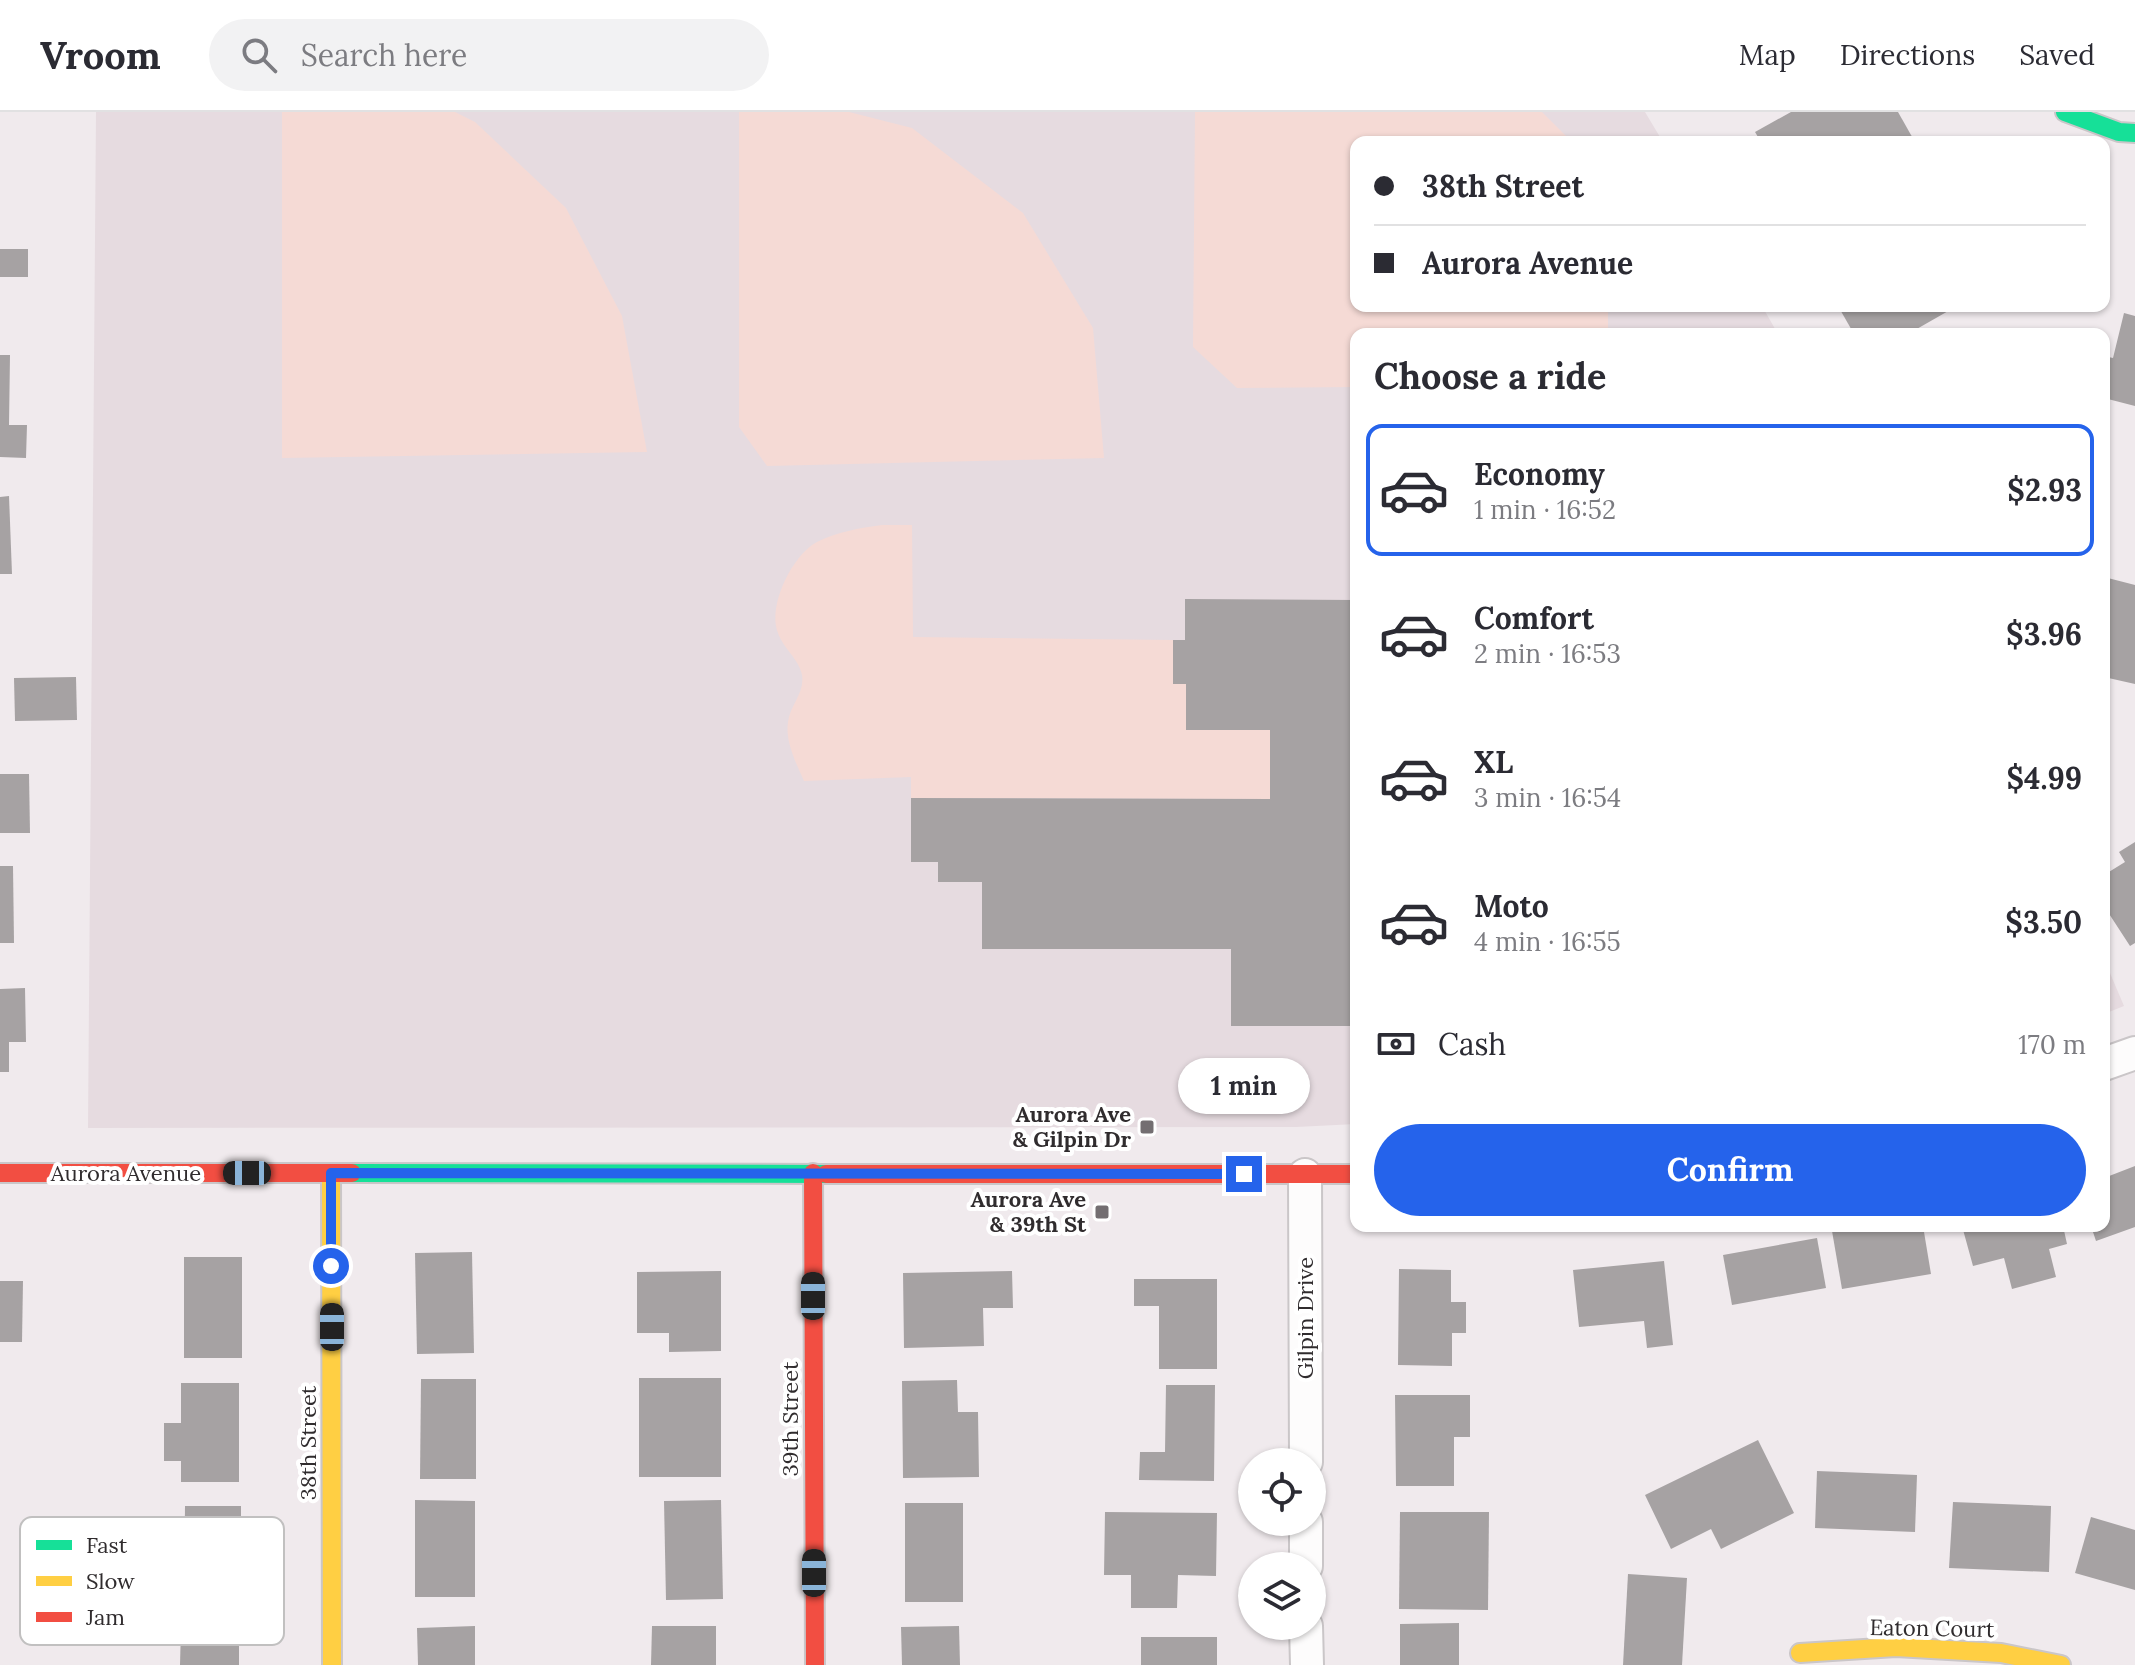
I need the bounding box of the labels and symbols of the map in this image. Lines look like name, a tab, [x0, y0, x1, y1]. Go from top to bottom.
callout: 1 min	[1178, 1058, 1310, 1114]
place label: Aurora Ave & Gilpin Dr	[1013, 1100, 1131, 1153]
marker: Aurora Ave & Gilpin Dr	[1138, 1118, 1156, 1136]
route end	[1226, 1156, 1262, 1192]
street label: Aurora Avenue	[50, 1159, 201, 1187]
car	[223, 1161, 271, 1185]
place label: Aurora Ave & 39th St	[971, 1185, 1087, 1238]
marker: Aurora Ave & 39th St	[1093, 1203, 1111, 1221]
route start	[313, 1248, 349, 1284]
street label: Gilpin Drive	[1291, 1257, 1319, 1379]
car	[801, 1272, 825, 1320]
car	[320, 1303, 344, 1351]
street label: 39th Street	[776, 1361, 804, 1476]
street label: 38th Street	[294, 1385, 322, 1500]
legend	[20, 1517, 284, 1645]
text: Fast	[86, 1531, 128, 1559]
car	[802, 1549, 826, 1597]
text: Slow	[86, 1567, 135, 1595]
text: Jam	[85, 1603, 125, 1631]
street label: Eaton Court	[1869, 1613, 1995, 1643]

